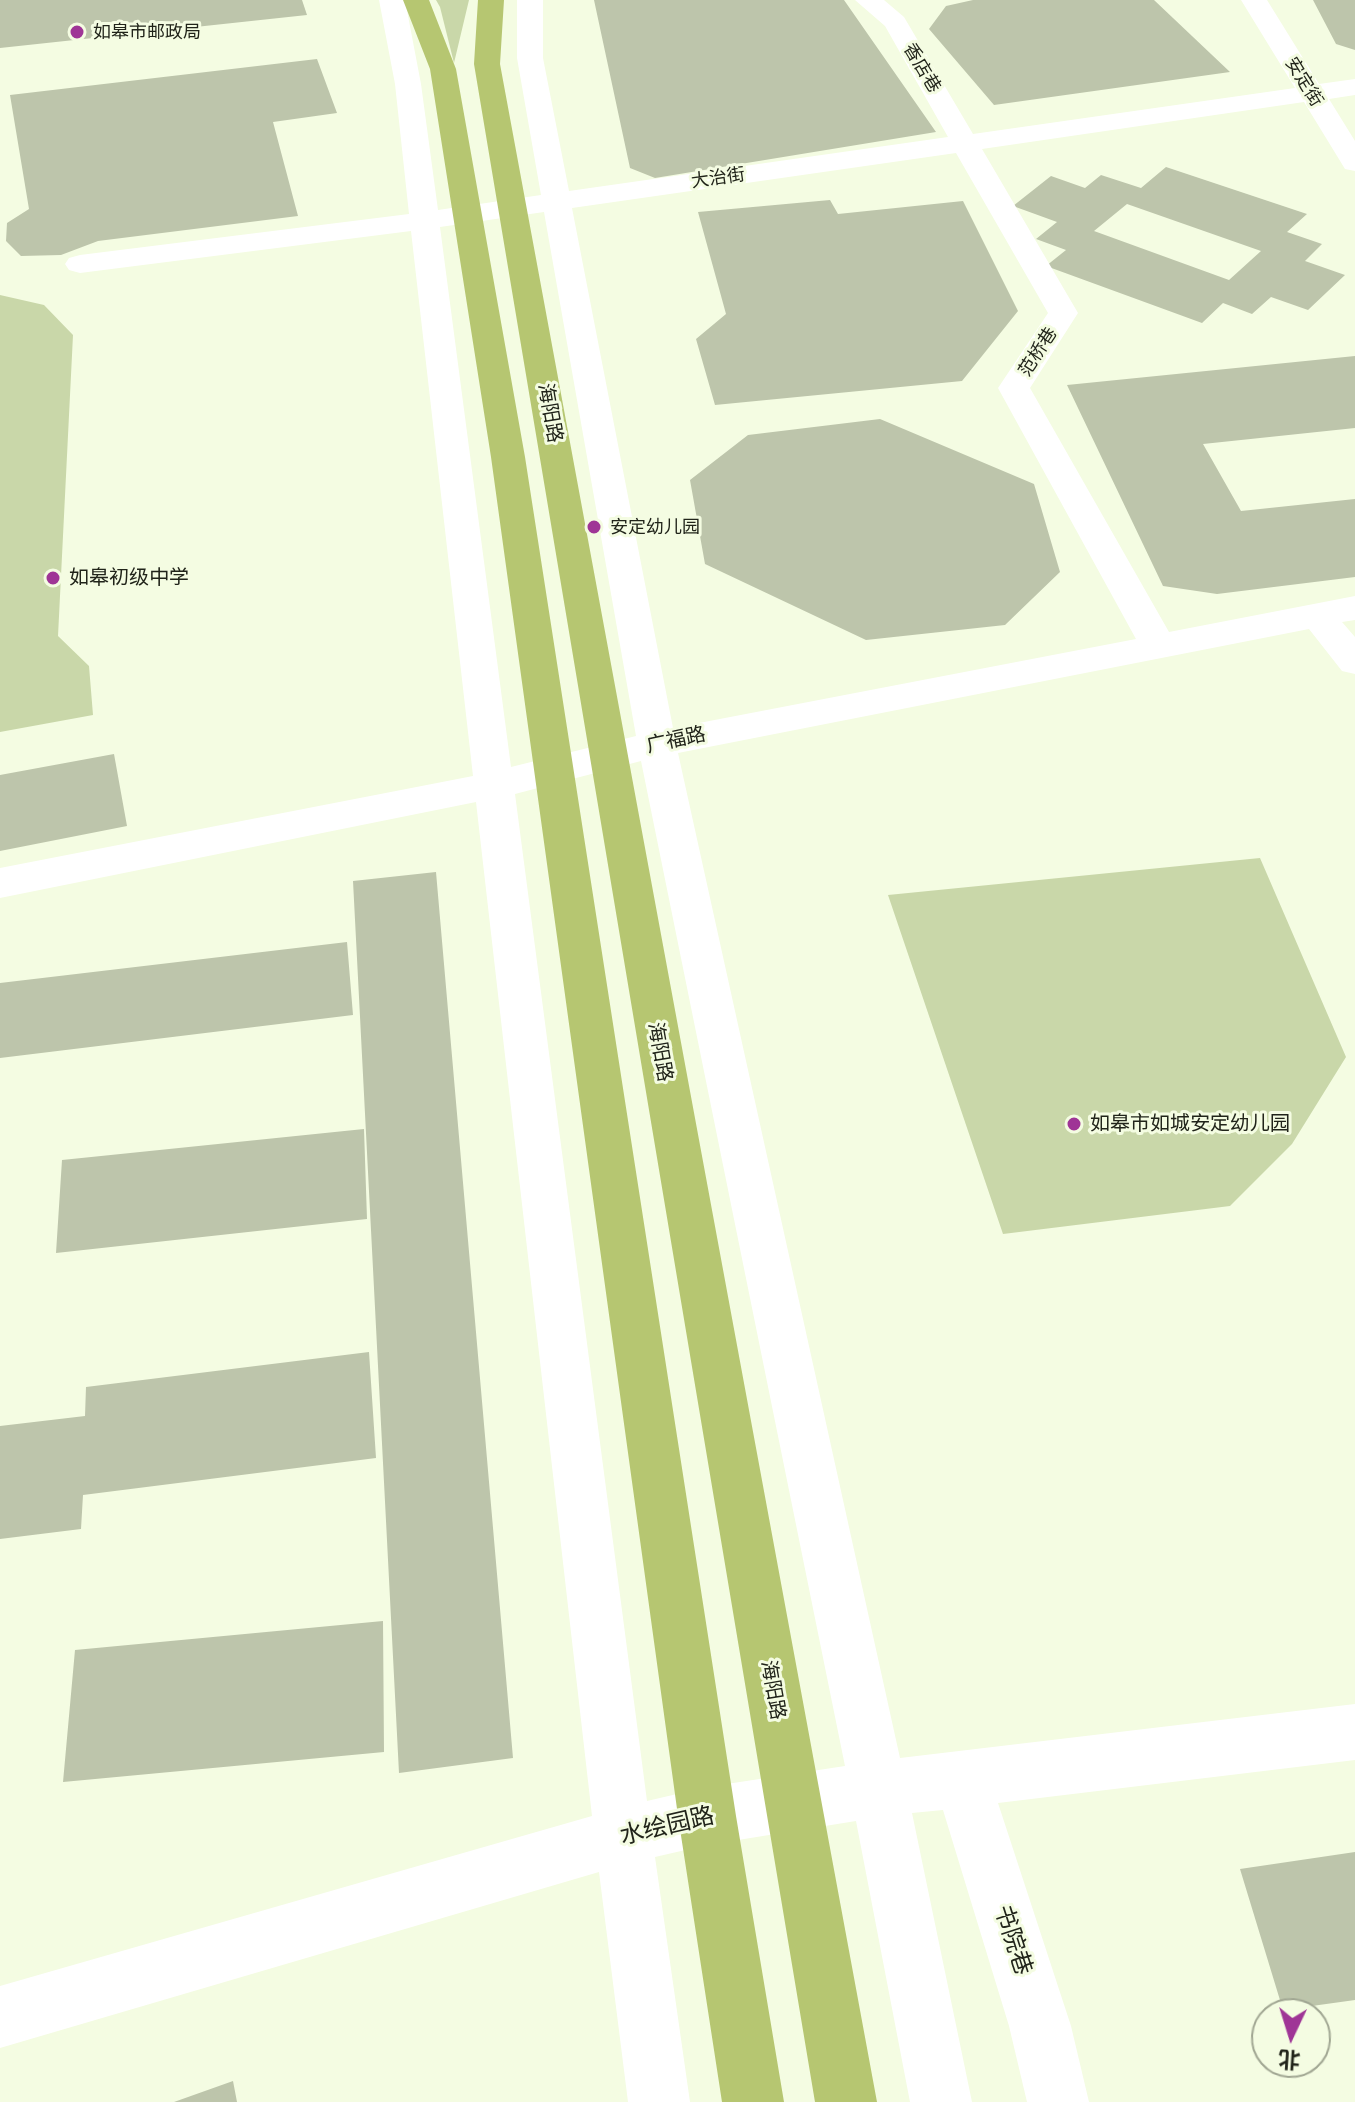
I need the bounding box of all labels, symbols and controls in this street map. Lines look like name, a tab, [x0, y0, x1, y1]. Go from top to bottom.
place label: 如皋市邮政局	[93, 21, 201, 43]
marker: 如皋市邮政局	[68, 23, 86, 41]
street label: 香店巷	[899, 39, 945, 97]
street label: 安定街	[1281, 53, 1327, 111]
street label: 大治街	[690, 164, 746, 192]
street label: 范桥巷	[1014, 323, 1062, 381]
street label: 海阳路	[533, 381, 567, 445]
place label: 安定幼儿园	[610, 516, 700, 538]
marker: 安定幼儿园	[585, 518, 603, 536]
place label: 如皋初级中学	[69, 566, 189, 590]
marker: 如皋初级中学	[44, 569, 62, 587]
street label: 广福路	[644, 722, 708, 758]
street label: 海阳路	[643, 1020, 677, 1084]
place label: 如皋市如城安定幼儿园	[1090, 1112, 1290, 1136]
marker: 如皋市如城安定幼儿园	[1065, 1115, 1083, 1133]
street label: 海阳路	[756, 1658, 790, 1722]
street label: 水绘园路	[617, 1801, 717, 1851]
street label: 书院巷	[988, 1901, 1038, 1979]
north arrow	[1251, 1998, 1331, 2078]
text: 北	[1278, 2046, 1301, 2074]

